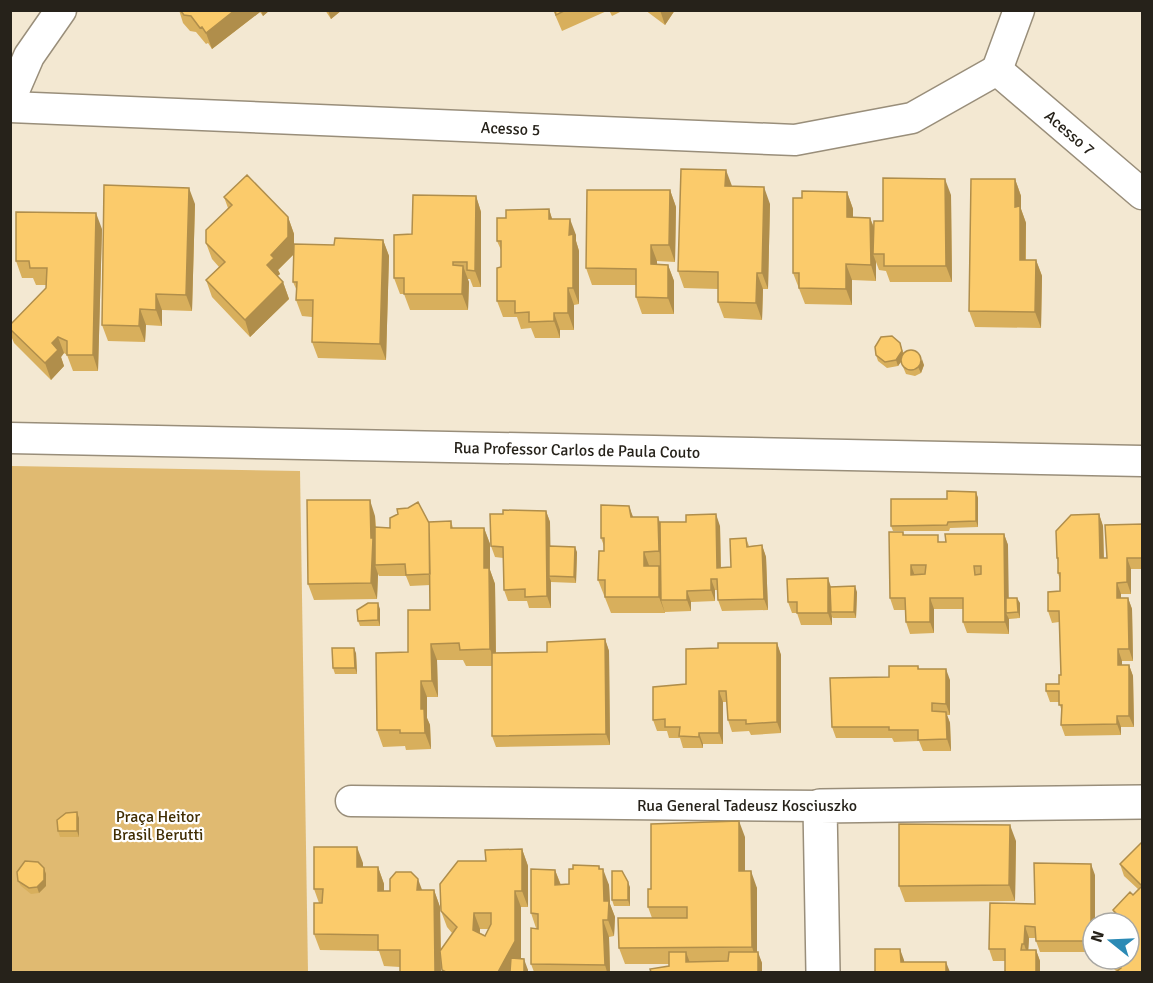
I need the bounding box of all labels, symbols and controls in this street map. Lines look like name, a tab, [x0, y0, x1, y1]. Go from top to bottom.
street label: Acesso 7	[1040, 106, 1098, 160]
street label: Acesso 5	[480, 118, 541, 140]
street label: Rua Professor Carlos de Paula Couto	[453, 438, 700, 463]
street label: Rua General Tadeusz Kosciuszko	[637, 796, 857, 816]
park label: Praça Heitor Brasil Berutti	[113, 807, 203, 845]
north arrow	[1081, 911, 1141, 971]
text: N	[1086, 928, 1109, 945]

